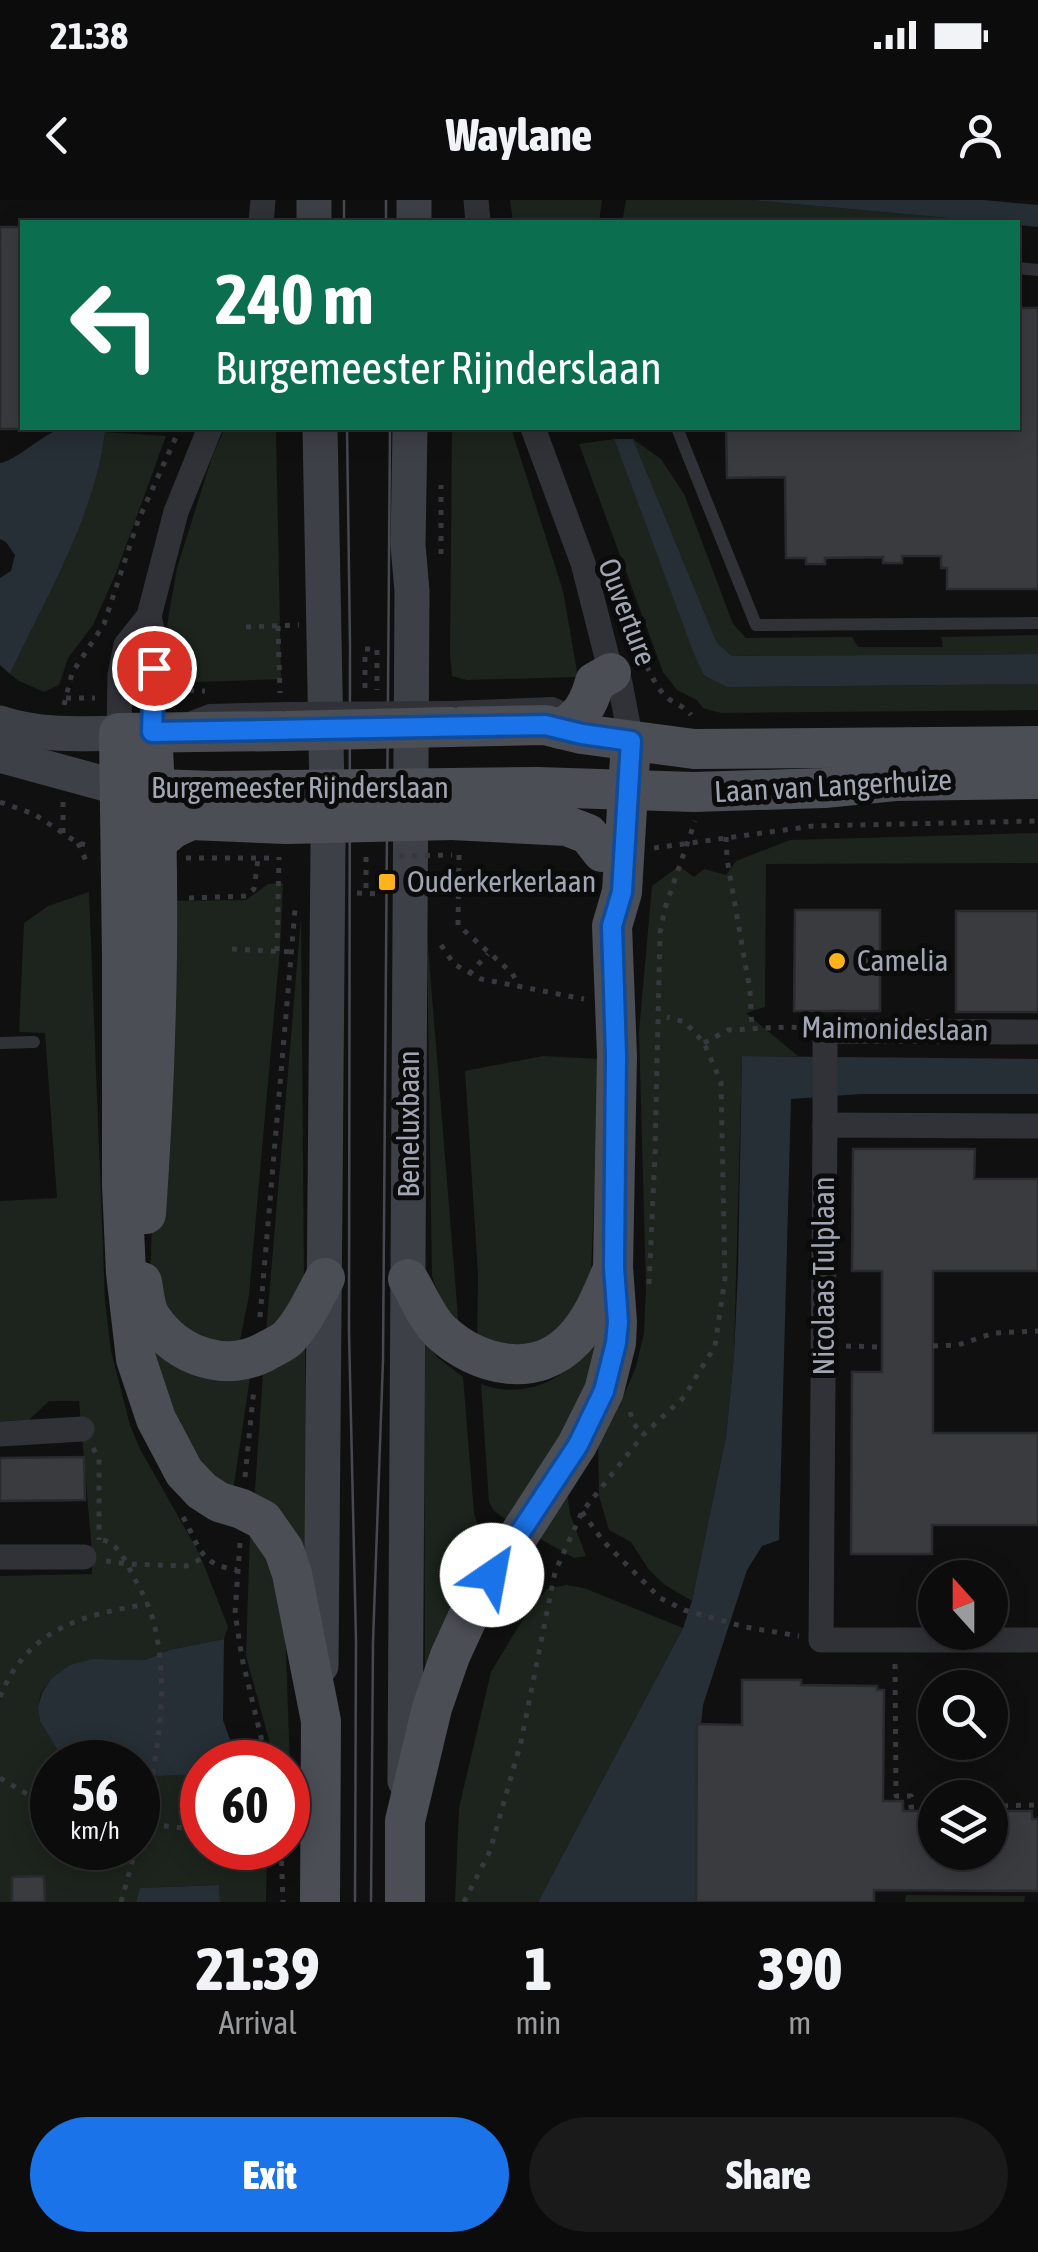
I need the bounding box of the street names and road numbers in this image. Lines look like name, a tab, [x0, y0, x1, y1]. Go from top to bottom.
street label: Ouverture	[592, 553, 664, 670]
street label: Laan van Langerhuize	[713, 762, 953, 808]
street label: Burgemeester Rijnderslaan	[151, 770, 449, 804]
street label: Maimonideslaan	[801, 1009, 989, 1047]
street label: Beneluxbaan	[391, 1050, 425, 1198]
street label: Nicolaas Tulplaan	[806, 1176, 840, 1376]

